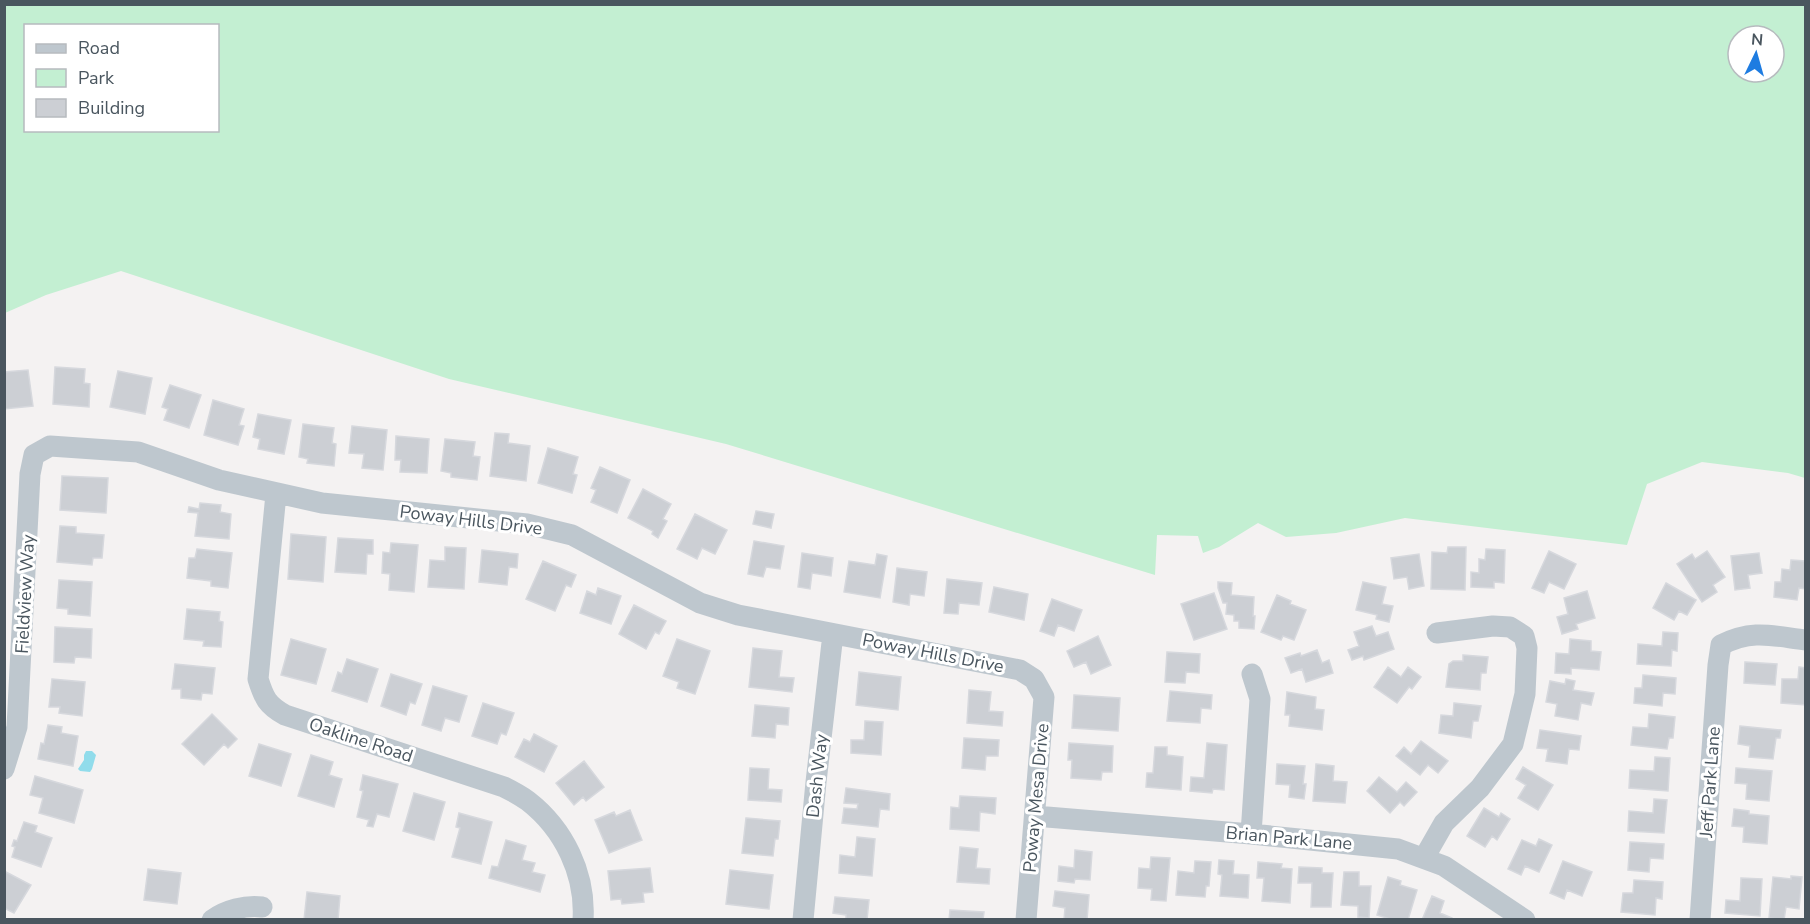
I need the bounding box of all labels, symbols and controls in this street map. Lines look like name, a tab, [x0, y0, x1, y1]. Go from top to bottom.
legend	[24, 24, 219, 132]
north arrow	[1726, 24, 1786, 84]
text: N	[1750, 29, 1764, 52]
text: Road	[78, 36, 120, 60]
text: Park	[78, 66, 115, 90]
text: Building	[78, 96, 145, 120]
street label: Poway Hills Drive	[398, 499, 544, 541]
street label: Fieldview Way	[10, 533, 40, 654]
street label: Poway Hills Drive	[860, 628, 1006, 678]
street label: Oakline Road	[306, 712, 416, 768]
street label: Poway Mesa Drive	[1018, 722, 1054, 874]
street label: Jeff Park Lane	[1694, 726, 1726, 839]
street label: Dash Way	[801, 732, 833, 819]
street label: Brian Park Lane	[1225, 821, 1353, 855]

